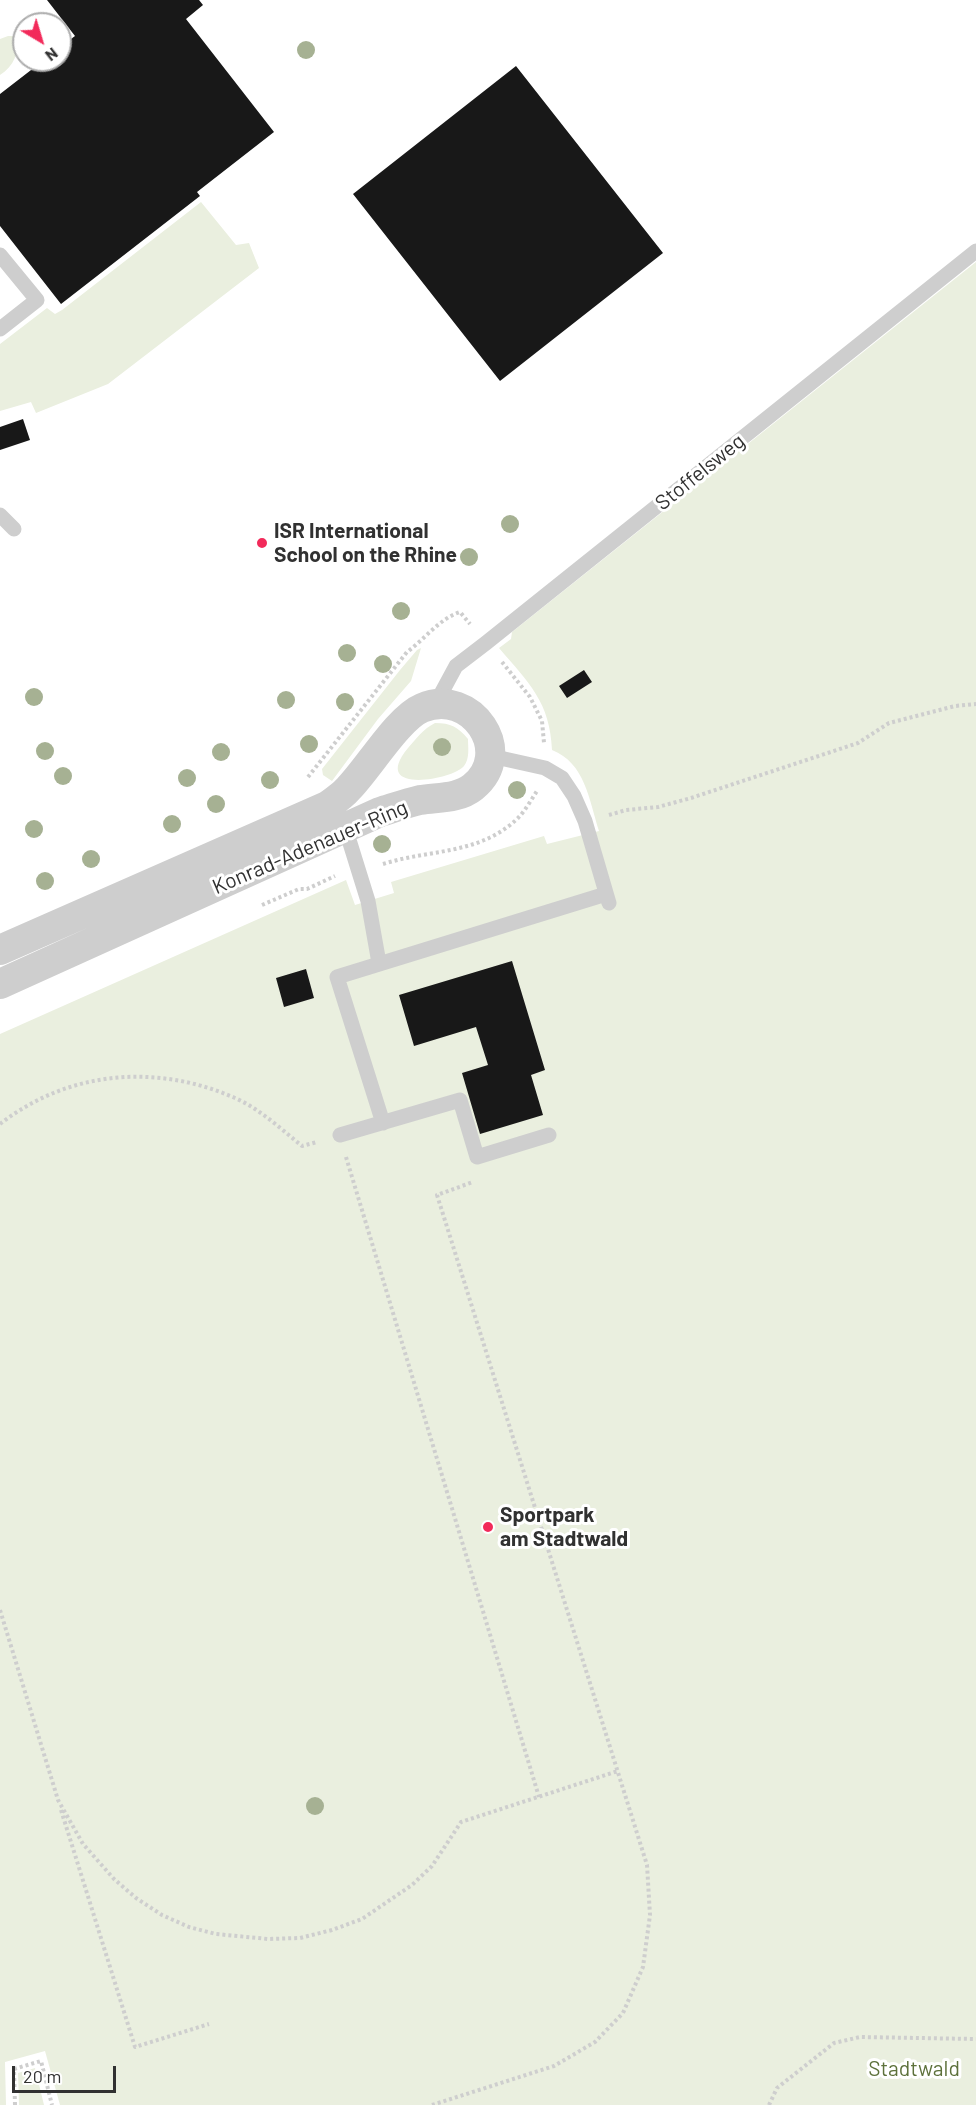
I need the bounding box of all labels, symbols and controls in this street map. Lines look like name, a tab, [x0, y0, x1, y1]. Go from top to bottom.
north arrow	[12, 12, 72, 72]
text: N	[42, 44, 62, 66]
street label: Stoffelsweg	[650, 428, 750, 516]
place label: ISR International School on the Rhine	[274, 518, 457, 568]
marker: ISR International School on the Rhine	[255, 536, 269, 550]
street label: Konrad-Adenauer-Ring	[209, 794, 411, 900]
place label: Sportpark am Stadtwald	[500, 1502, 628, 1552]
marker: Sportpark am Stadtwald	[481, 1520, 495, 1534]
scale bar	[15, 2054, 118, 2092]
park label: Stadtwald	[868, 2056, 960, 2082]
text: 20 m	[23, 2065, 61, 2087]

